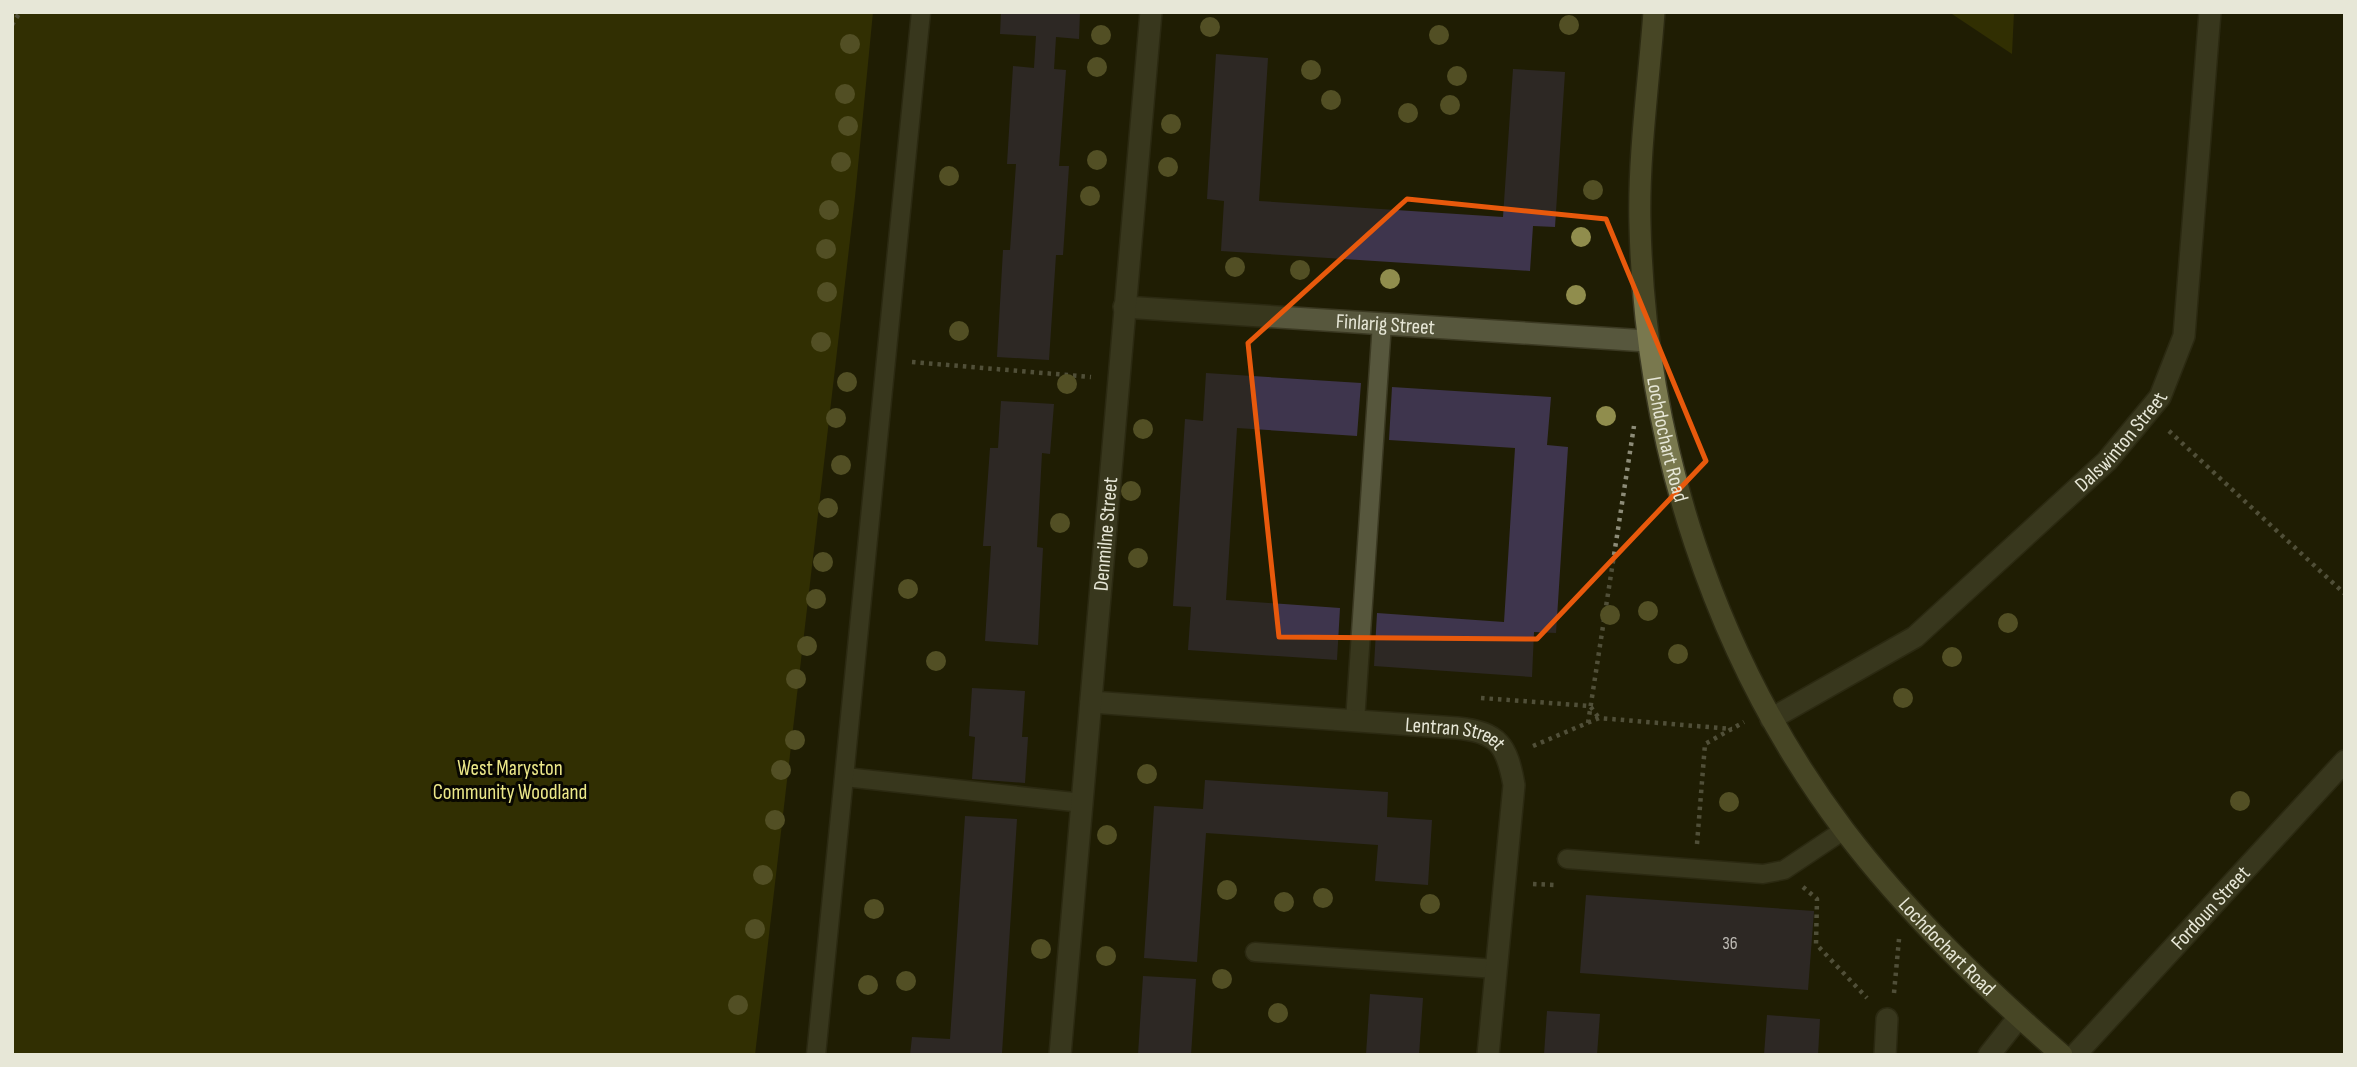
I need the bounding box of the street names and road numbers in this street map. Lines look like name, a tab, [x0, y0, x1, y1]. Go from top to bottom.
street label: Finlarig Street	[1335, 309, 1436, 340]
street label: Lochdochart Road	[1641, 375, 1693, 505]
street label: Dalswinton Street	[2070, 389, 2174, 497]
street label: Denmilne Street	[1089, 476, 1123, 592]
street label: Lentran Street	[1404, 712, 1511, 755]
street label: Fordoun Street	[2166, 861, 2255, 955]
street label: Lochdochart Road	[1893, 893, 2000, 1001]

